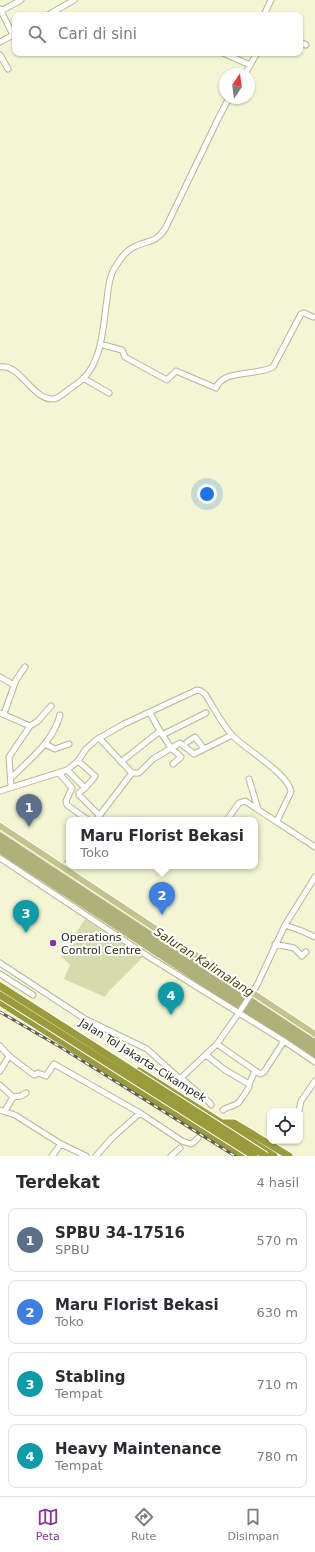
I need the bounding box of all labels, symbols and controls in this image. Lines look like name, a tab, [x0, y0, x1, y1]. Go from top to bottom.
search box	[12, 12, 303, 56]
icon: search	[26, 23, 48, 45]
text: Cari di sini	[58, 25, 137, 43]
north arrow	[219, 68, 255, 104]
your location	[197, 484, 217, 504]
pin: 1	[16, 794, 42, 827]
popup	[66, 817, 258, 869]
text: Maru Florist Bekasi	[80, 827, 244, 845]
text: Toko	[80, 845, 109, 860]
pin: 2	[149, 882, 175, 915]
pin: 3	[13, 900, 39, 933]
water label: Saluran Kalimalang	[152, 925, 257, 1000]
place label: Operations Control Centre	[61, 931, 141, 957]
marker: Operations Control Centre	[48, 938, 58, 948]
pin: 4	[158, 982, 184, 1015]
street label: Jalan Tol Jakarta–Cikampek	[76, 1015, 209, 1105]
map controls	[267, 1108, 303, 1144]
button: locate	[267, 1108, 303, 1144]
text: Terdekat	[16, 1172, 100, 1192]
text: 4 hasil	[256, 1175, 299, 1190]
text: SPBU 34-17516	[55, 1224, 185, 1242]
text: 1	[25, 1233, 35, 1248]
text: 570 m	[256, 1233, 298, 1248]
text: SPBU	[55, 1242, 90, 1257]
text: Maru Florist Bekasi	[55, 1296, 219, 1314]
text: 2	[25, 1305, 35, 1320]
text: 630 m	[256, 1305, 298, 1320]
text: Toko	[55, 1314, 84, 1329]
text: Stabling	[55, 1368, 126, 1386]
text: 3	[25, 1377, 35, 1392]
text: 710 m	[256, 1377, 298, 1392]
text: Tempat	[55, 1386, 103, 1401]
text: Heavy Maintenance	[55, 1440, 221, 1458]
text: 4	[25, 1449, 35, 1464]
text: 780 m	[256, 1449, 298, 1464]
text: Tempat	[55, 1458, 103, 1473]
tab: Peta	[36, 1506, 60, 1543]
tab: Rute	[131, 1506, 156, 1543]
tab: Disimpan	[228, 1506, 279, 1543]

